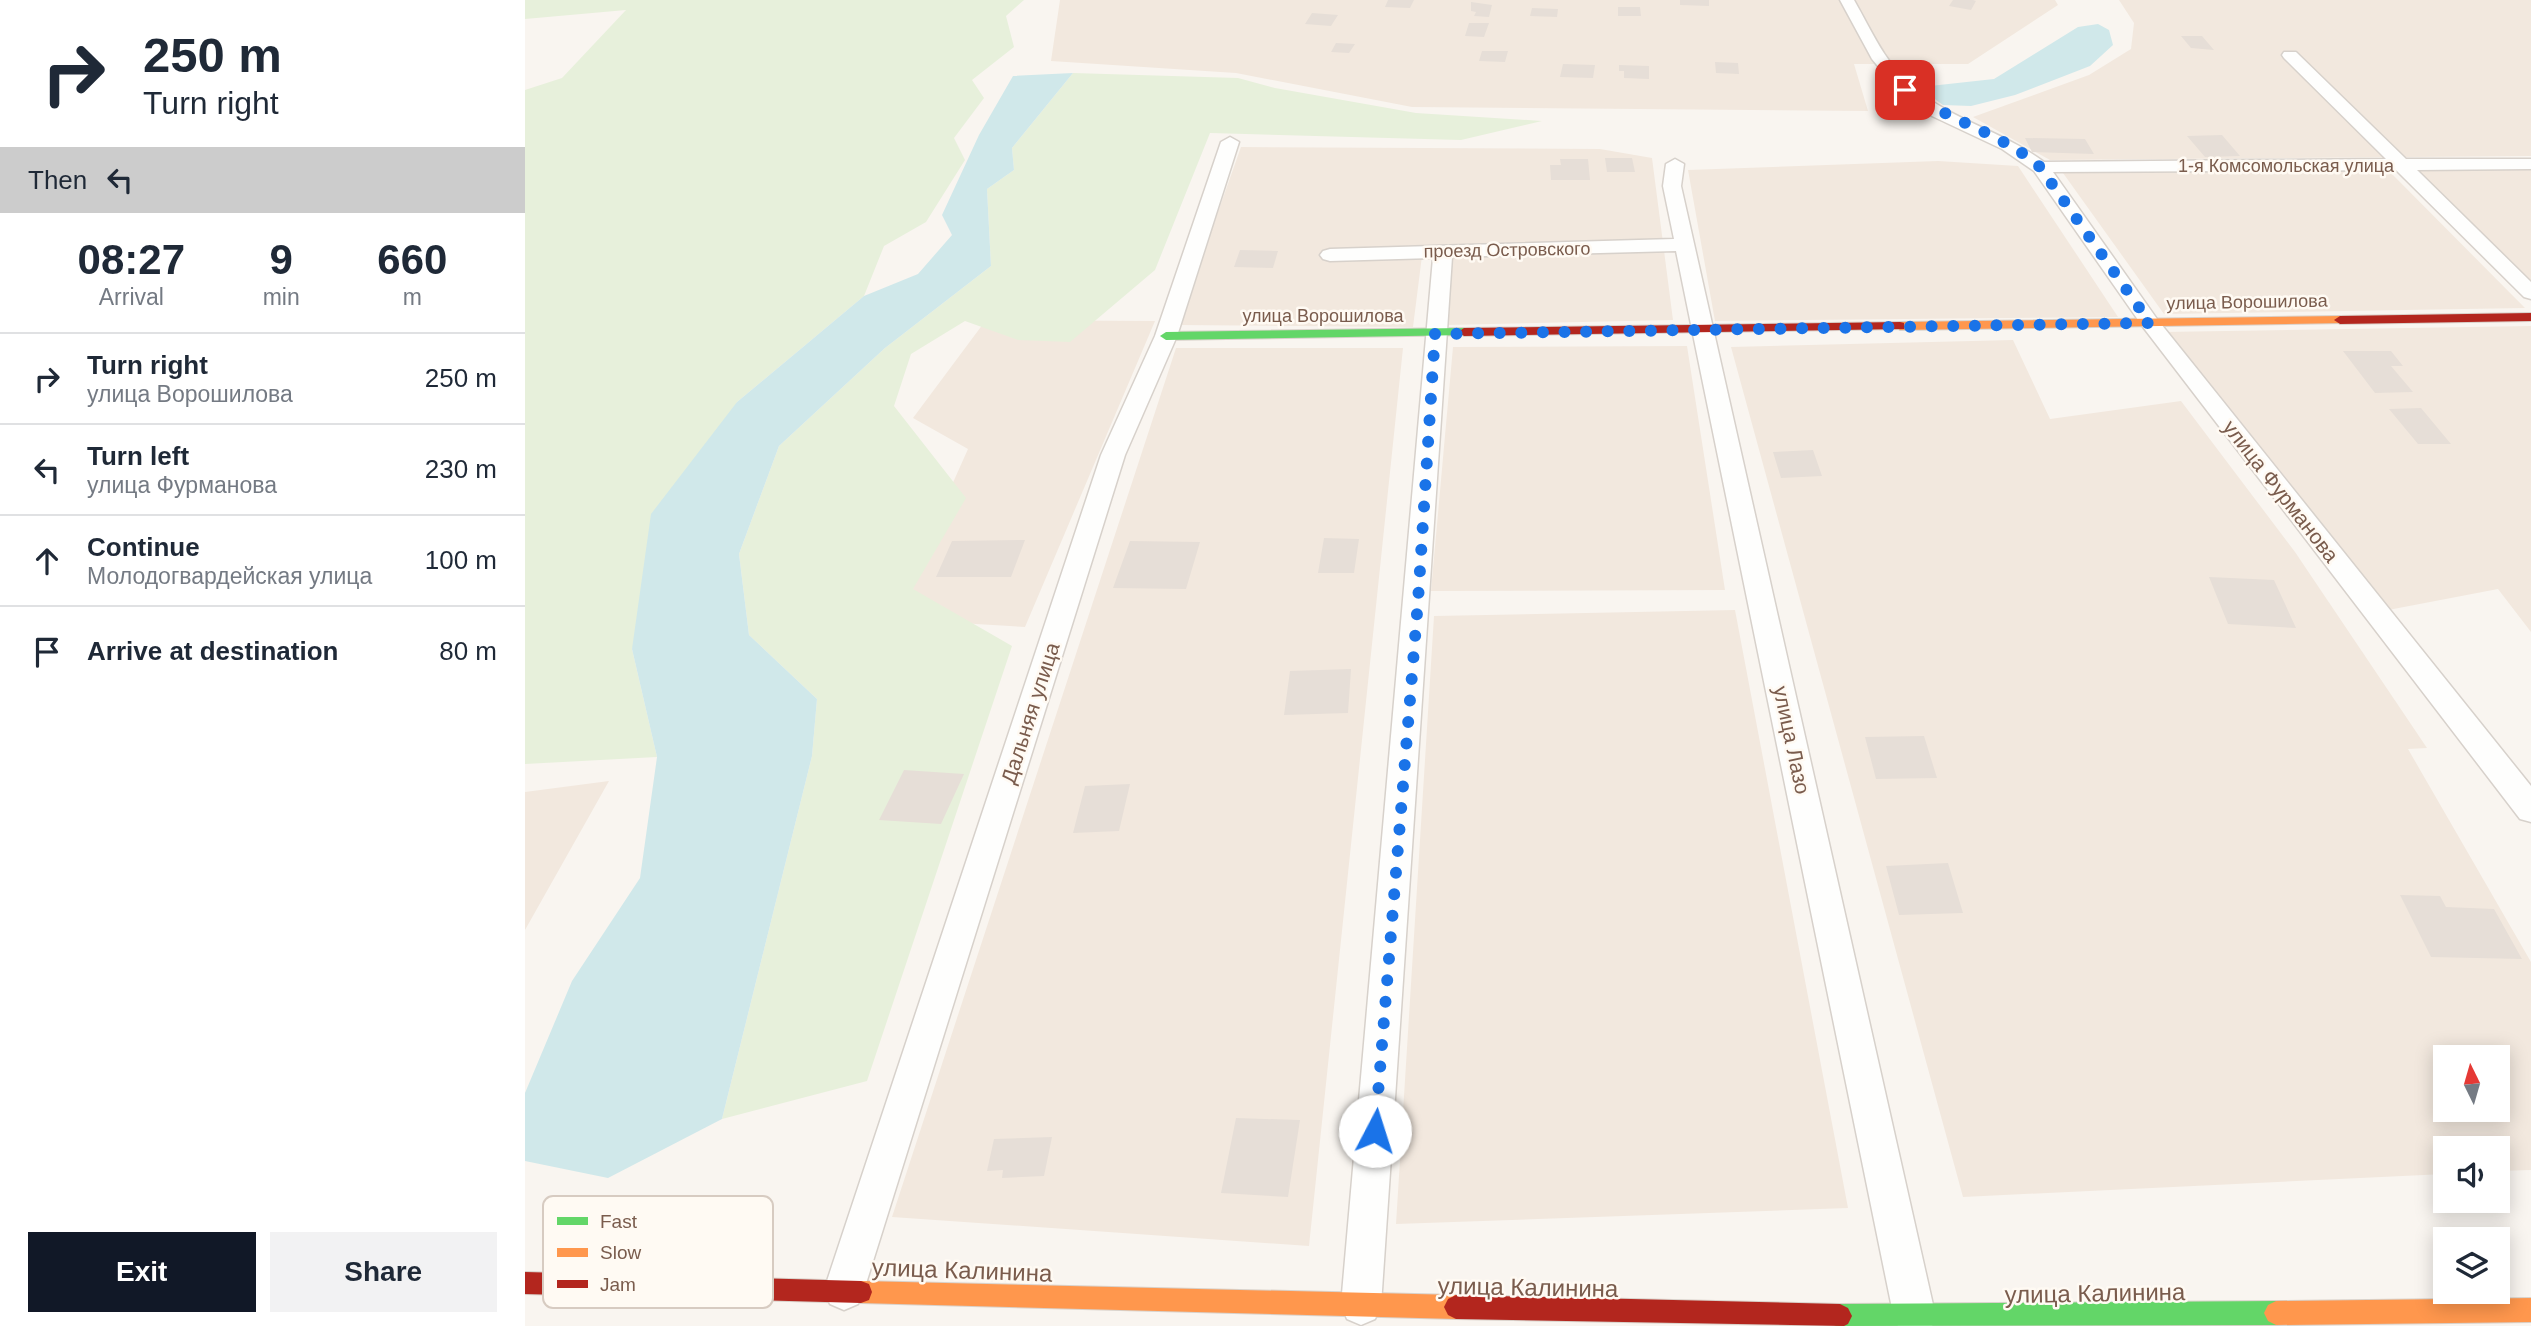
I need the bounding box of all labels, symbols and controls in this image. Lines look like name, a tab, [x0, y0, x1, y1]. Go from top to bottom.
icon: right	[28, 28, 119, 119]
text: 250 m	[143, 28, 282, 82]
pin	[1875, 60, 1935, 120]
icon: arrive	[1886, 71, 1924, 109]
text: Turn right	[143, 85, 279, 121]
street label: 1-я Комсомольская улица	[2178, 156, 2395, 176]
icon: left	[101, 161, 139, 199]
text: Then	[28, 165, 87, 195]
text: 08:27	[78, 236, 185, 283]
text: 9	[269, 236, 293, 283]
text: 660	[377, 236, 447, 283]
street label: проезд Островского	[1424, 239, 1590, 261]
text: Arrival	[99, 284, 164, 310]
text: min	[263, 284, 300, 310]
text: m	[403, 284, 422, 310]
street label: улица Ворошилова	[2166, 291, 2329, 313]
street label: улица Ворошилова	[1242, 306, 1405, 326]
text: Turn right	[87, 350, 208, 380]
icon: right	[28, 360, 66, 398]
text: 250 m	[425, 363, 497, 393]
text: улица Ворошилова	[87, 381, 293, 407]
street label: улица Фурманова	[2219, 416, 2344, 567]
text: Turn left	[87, 441, 189, 471]
icon: left	[28, 451, 66, 489]
text: 230 m	[425, 454, 497, 484]
text: улица Фурманова	[87, 472, 277, 498]
text: Continue	[87, 532, 200, 562]
icon: ahead	[28, 542, 66, 580]
text: 100 m	[425, 545, 497, 575]
text: Молодогвардейская улица	[87, 563, 372, 589]
icon: arrive	[28, 633, 66, 671]
text: Arrive at destination	[87, 636, 338, 666]
text: 80 m	[439, 636, 497, 666]
street label: Дальняя улица	[996, 639, 1064, 786]
street label: улица Лазо	[1769, 684, 1815, 796]
north arrow	[2433, 1045, 2509, 1122]
map controls	[2433, 1045, 2510, 1304]
position arrow	[1338, 1094, 1412, 1168]
button: sound	[2433, 1136, 2510, 1213]
legend	[543, 1196, 773, 1308]
text: Fast	[600, 1211, 638, 1232]
button: layers	[2433, 1227, 2510, 1304]
button: Exit	[28, 1232, 256, 1312]
button: Share	[270, 1232, 497, 1312]
text: Slow	[600, 1242, 641, 1263]
street label: улица Калинина	[871, 1253, 1053, 1287]
street label: улица Калинина	[1437, 1272, 1619, 1302]
text: Jam	[600, 1274, 636, 1295]
street label: улица Калинина	[2004, 1278, 2186, 1308]

